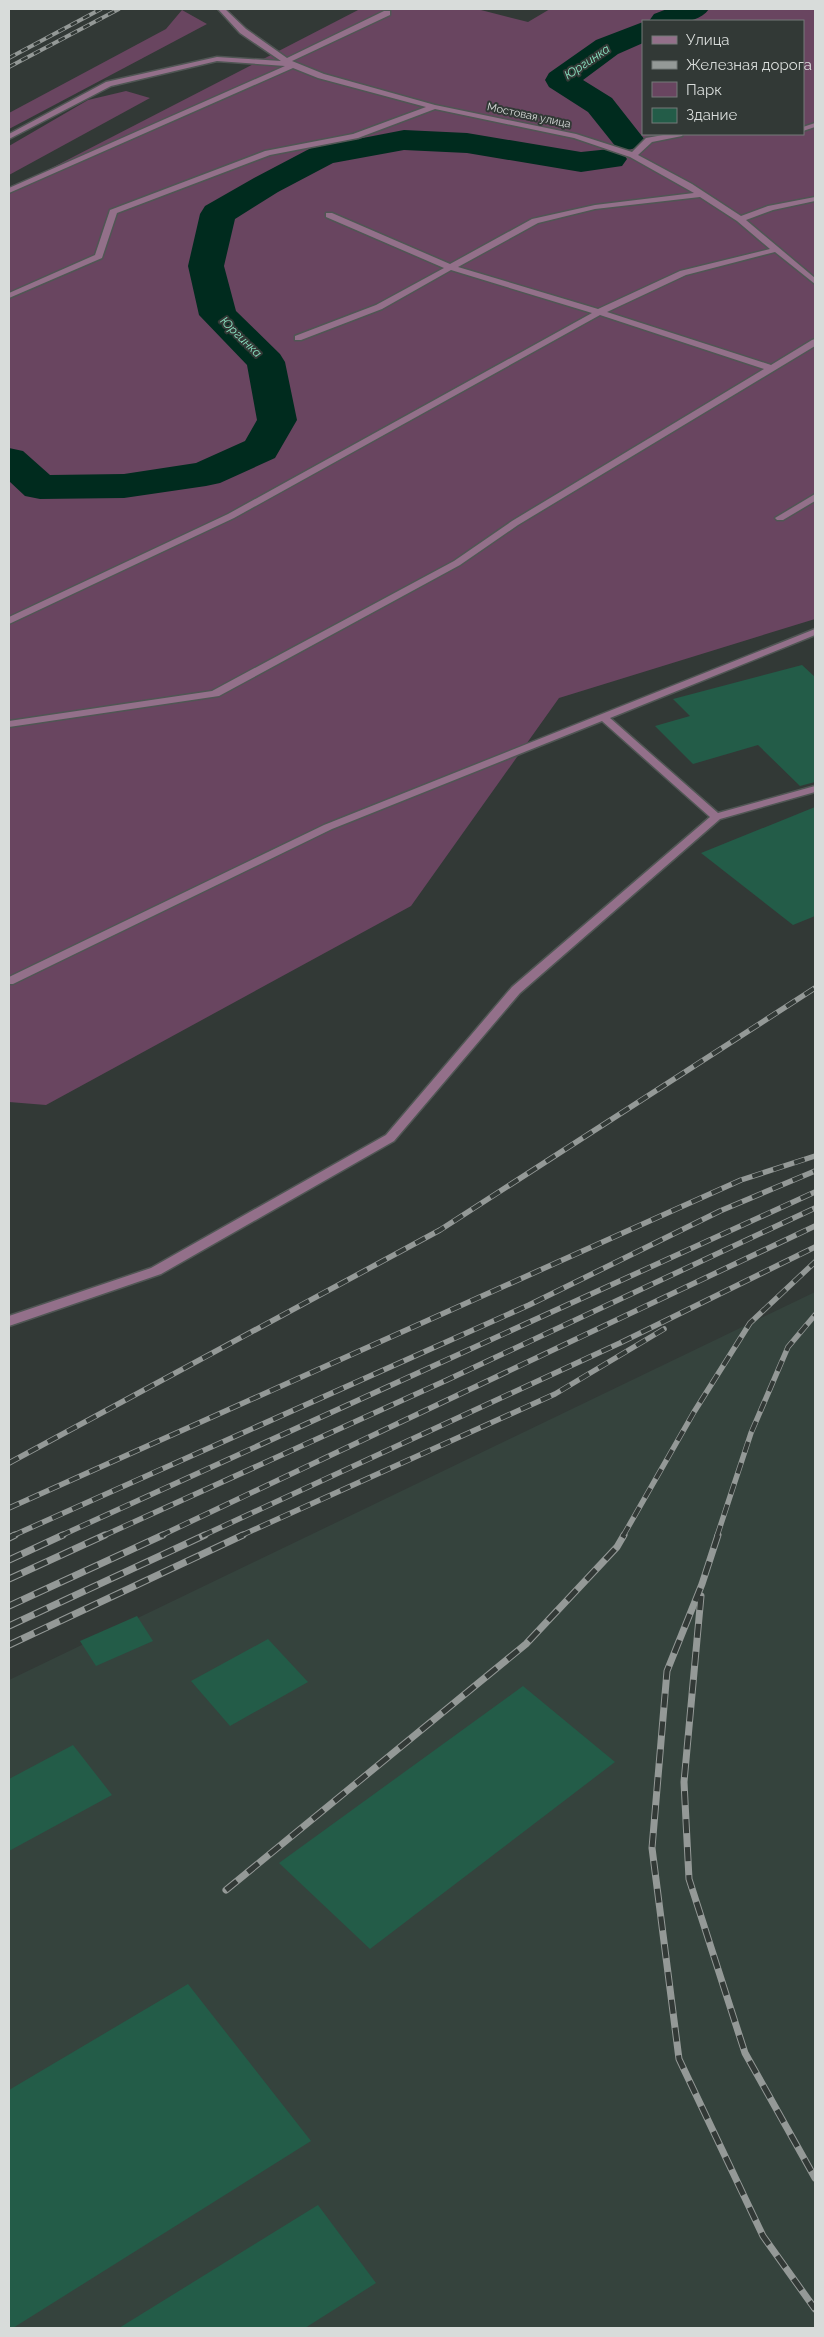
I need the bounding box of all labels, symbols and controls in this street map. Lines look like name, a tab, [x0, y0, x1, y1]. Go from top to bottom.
legend	[642, 20, 804, 135]
text: Улица	[686, 31, 730, 49]
water label: Юргинка	[562, 42, 612, 82]
text: Железная дорога	[686, 56, 812, 74]
text: Парк	[686, 81, 722, 99]
street label: Мостовая улица	[486, 100, 572, 131]
text: Здание	[686, 106, 738, 124]
water label: Юргинка	[217, 314, 265, 360]

